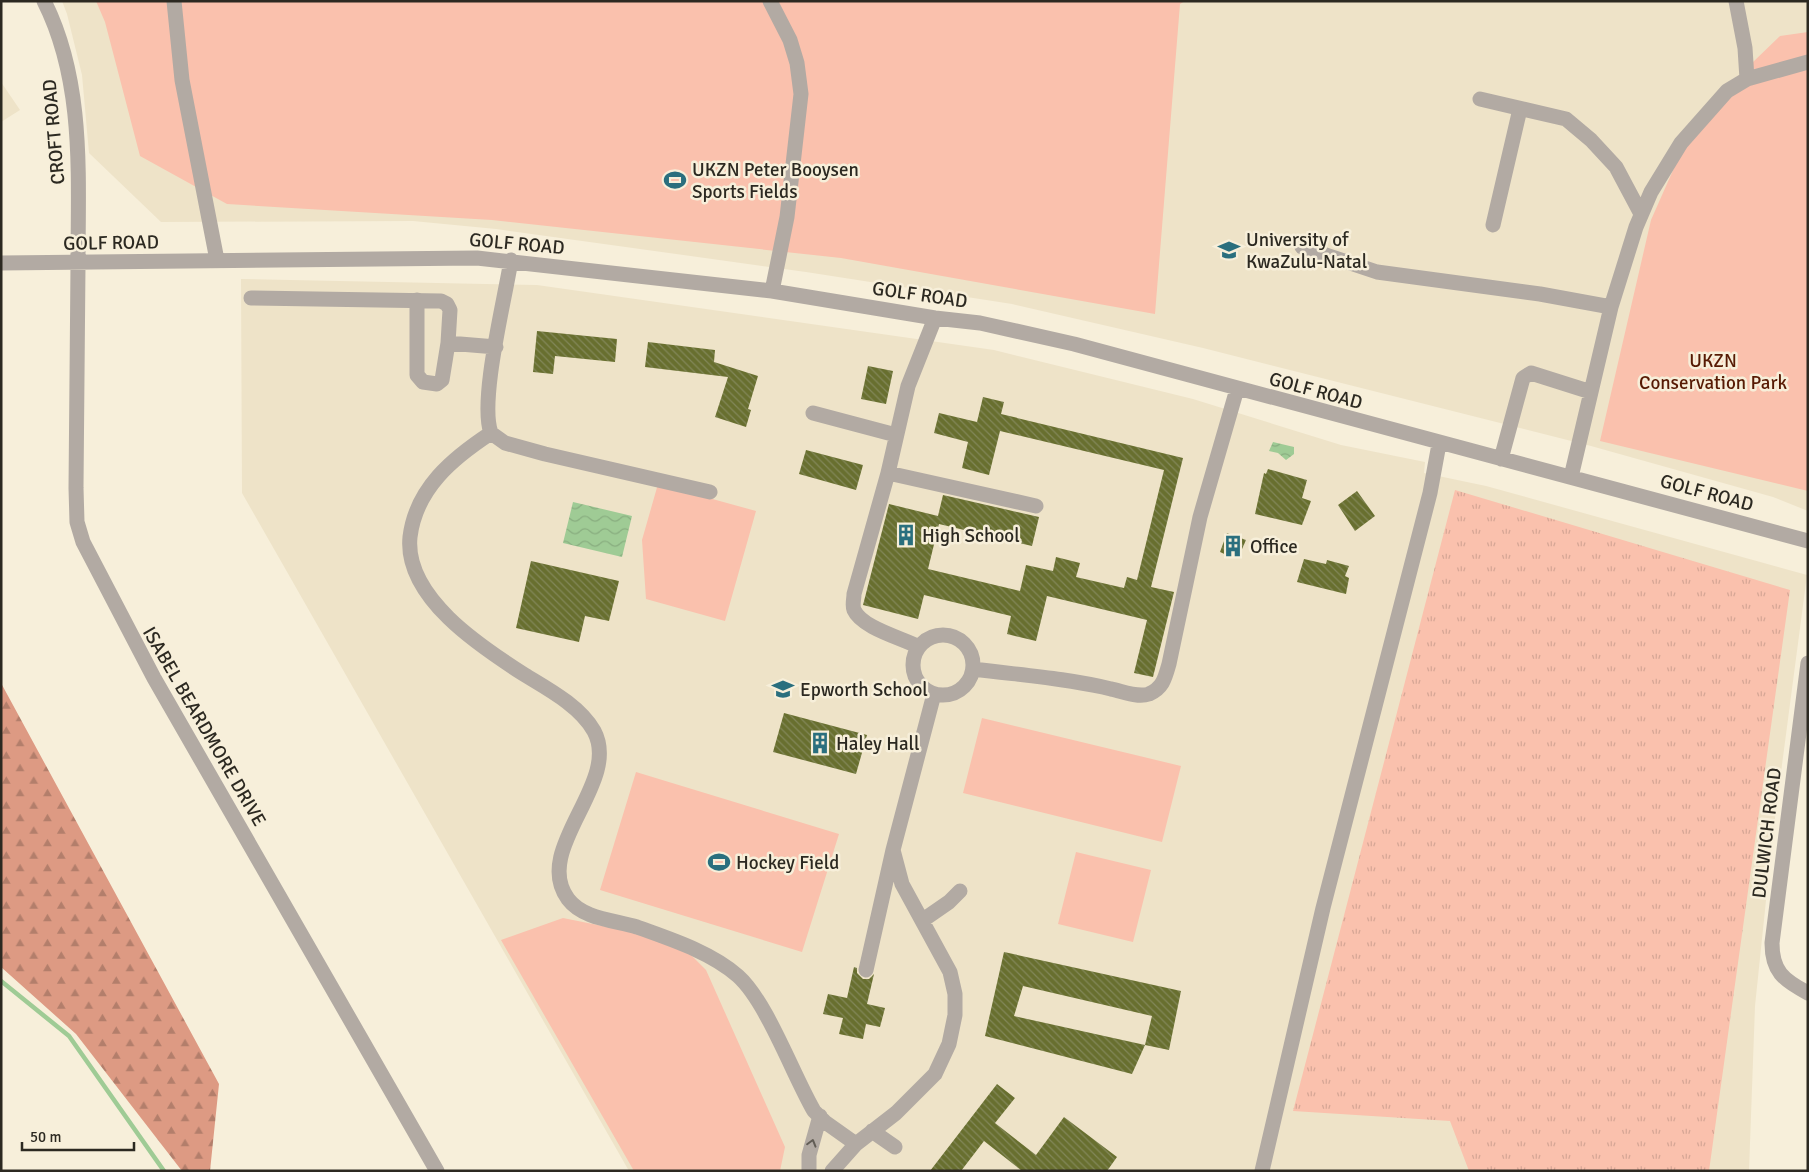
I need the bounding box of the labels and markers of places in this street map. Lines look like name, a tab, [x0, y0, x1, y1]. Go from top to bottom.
place label: UKZN Peter Booysen Sports Fields	[692, 158, 859, 204]
sports icon: UKZN Peter Booysen Sports Fields	[662, 167, 688, 193]
place label: University of KwaZulu-Natal	[1246, 228, 1367, 274]
school or university icon: University of KwaZulu-Natal	[1216, 237, 1242, 263]
building icon: High School	[893, 522, 919, 548]
place label: High School	[922, 524, 1020, 548]
building icon: Office	[1220, 533, 1246, 559]
place label: Office	[1250, 535, 1298, 559]
school or university icon: Epworth School	[770, 676, 796, 702]
place label: Epworth School	[800, 678, 928, 702]
building icon: Haley Hall	[807, 730, 833, 756]
place label: Haley Hall	[836, 732, 920, 756]
sports icon: Hockey Field	[706, 849, 732, 875]
place label: Hockey Field	[736, 851, 839, 875]

